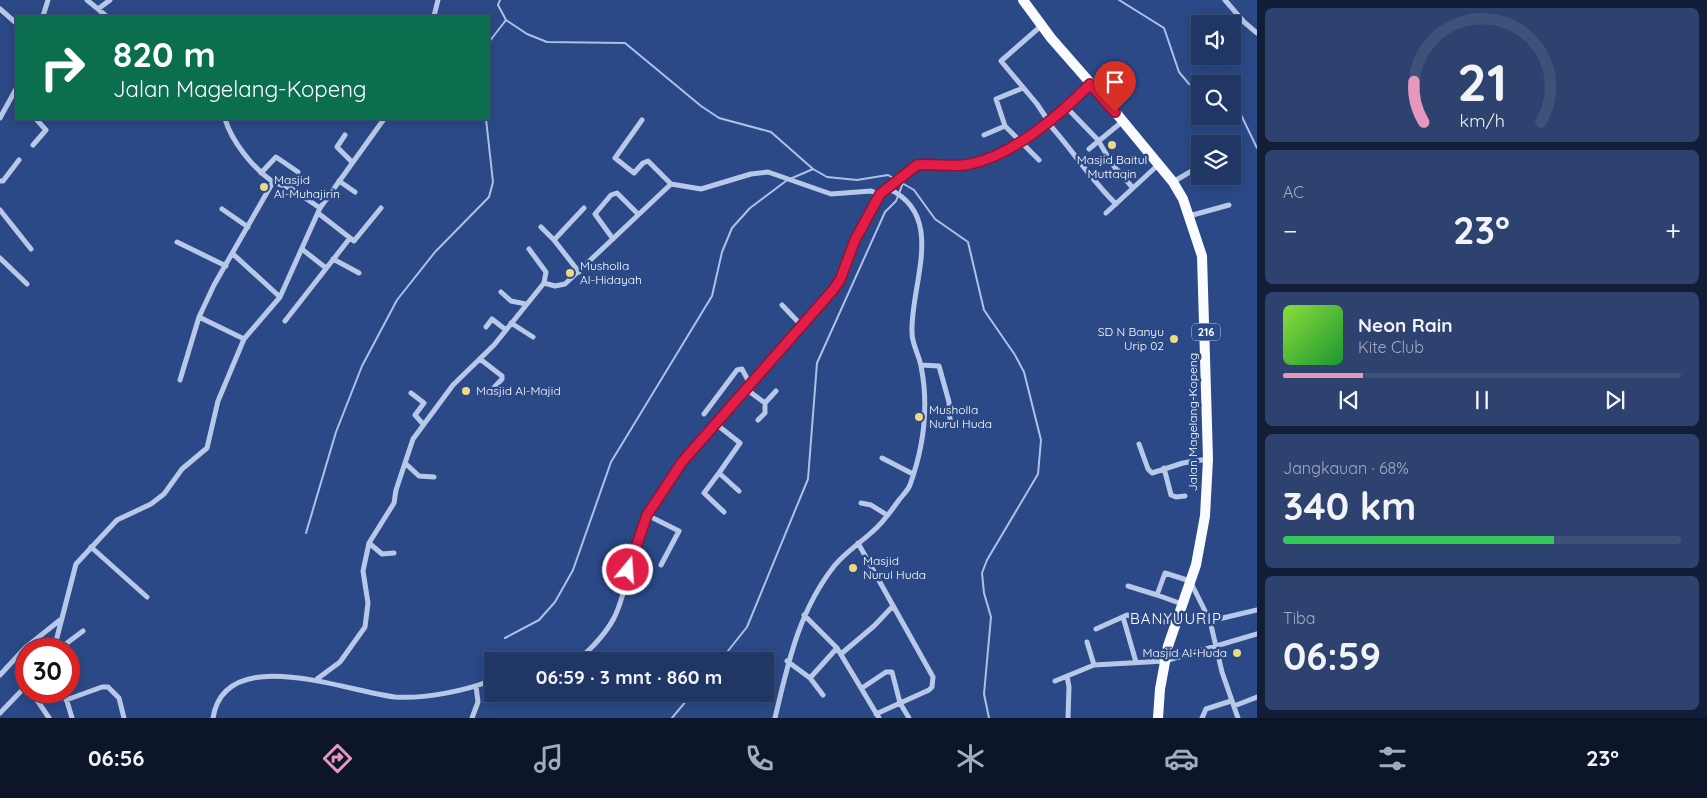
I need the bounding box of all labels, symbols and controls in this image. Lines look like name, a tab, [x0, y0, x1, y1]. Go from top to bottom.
map controls	[1191, 15, 1241, 185]
button: sound	[1191, 15, 1241, 65]
text: 820 m	[113, 32, 216, 76]
icon: right	[30, 35, 95, 100]
text: 21	[1457, 49, 1507, 114]
pin	[1094, 61, 1136, 112]
icon: arrive	[1101, 68, 1129, 96]
text: Jalan Magelang-Kopeng	[113, 75, 367, 103]
button: search	[1191, 75, 1241, 125]
text: km/h	[1459, 109, 1505, 131]
button: layers	[1191, 135, 1241, 185]
marker: Masjid Baitul Muttaqin	[1106, 139, 1118, 151]
place label: Masjid Baitul Muttaqin	[1077, 152, 1147, 181]
place label: Masjid Al-Muhajirin	[274, 172, 340, 201]
marker: Masjid Al-Muhajirin	[258, 181, 270, 193]
text: AC	[1283, 182, 1304, 202]
text: 23°	[1453, 206, 1510, 254]
text: −	[1283, 213, 1298, 248]
text: +	[1665, 213, 1681, 248]
place label: Musholla Al-Hidayah	[580, 258, 642, 287]
marker: Musholla Al-Hidayah	[564, 267, 576, 279]
text: Neon Rain	[1358, 313, 1453, 337]
place label: SD N Banyu Urip 02	[1098, 324, 1164, 353]
road number: 216	[1192, 324, 1220, 341]
marker: SD N Banyu Urip 02	[1168, 333, 1180, 345]
text: Kite Club	[1358, 337, 1424, 357]
street label: Jalan Magelang-Kopeng	[1185, 353, 1200, 491]
place label: Masjid Al-Majid	[476, 383, 561, 398]
marker: Masjid Al-Majid	[460, 385, 472, 397]
icon: previous	[1335, 386, 1363, 414]
icon: pause	[1468, 386, 1496, 414]
icon: next	[1601, 386, 1629, 414]
place label: Musholla Nurul Huda	[929, 402, 992, 431]
marker: Musholla Nurul Huda	[913, 411, 925, 423]
text: Jangkauan · 68%	[1283, 458, 1409, 478]
text: 340 km	[1283, 482, 1416, 530]
position arrow	[601, 543, 653, 595]
place label: Masjid Nurul Huda	[863, 553, 926, 582]
marker: Masjid Nurul Huda	[847, 562, 859, 574]
text: Tiba	[1283, 608, 1315, 628]
district label: BANYUURIP	[1130, 609, 1222, 628]
text: 06:59	[1283, 632, 1381, 680]
speed limit sign: 30	[15, 638, 80, 703]
place label: Masjid Al-Huda	[1143, 645, 1227, 660]
marker: Masjid Al-Huda	[1231, 647, 1243, 659]
text: 06:59 · 3 mnt · 860 m	[536, 665, 722, 689]
icon: directions	[320, 741, 355, 776]
icon: music	[531, 741, 566, 776]
icon: phone	[742, 741, 777, 776]
icon: climate	[953, 741, 988, 776]
icon: car	[1164, 741, 1199, 776]
icon: filters	[1375, 741, 1410, 776]
text: 06:56	[88, 744, 144, 772]
text: 23°	[1586, 744, 1619, 772]

